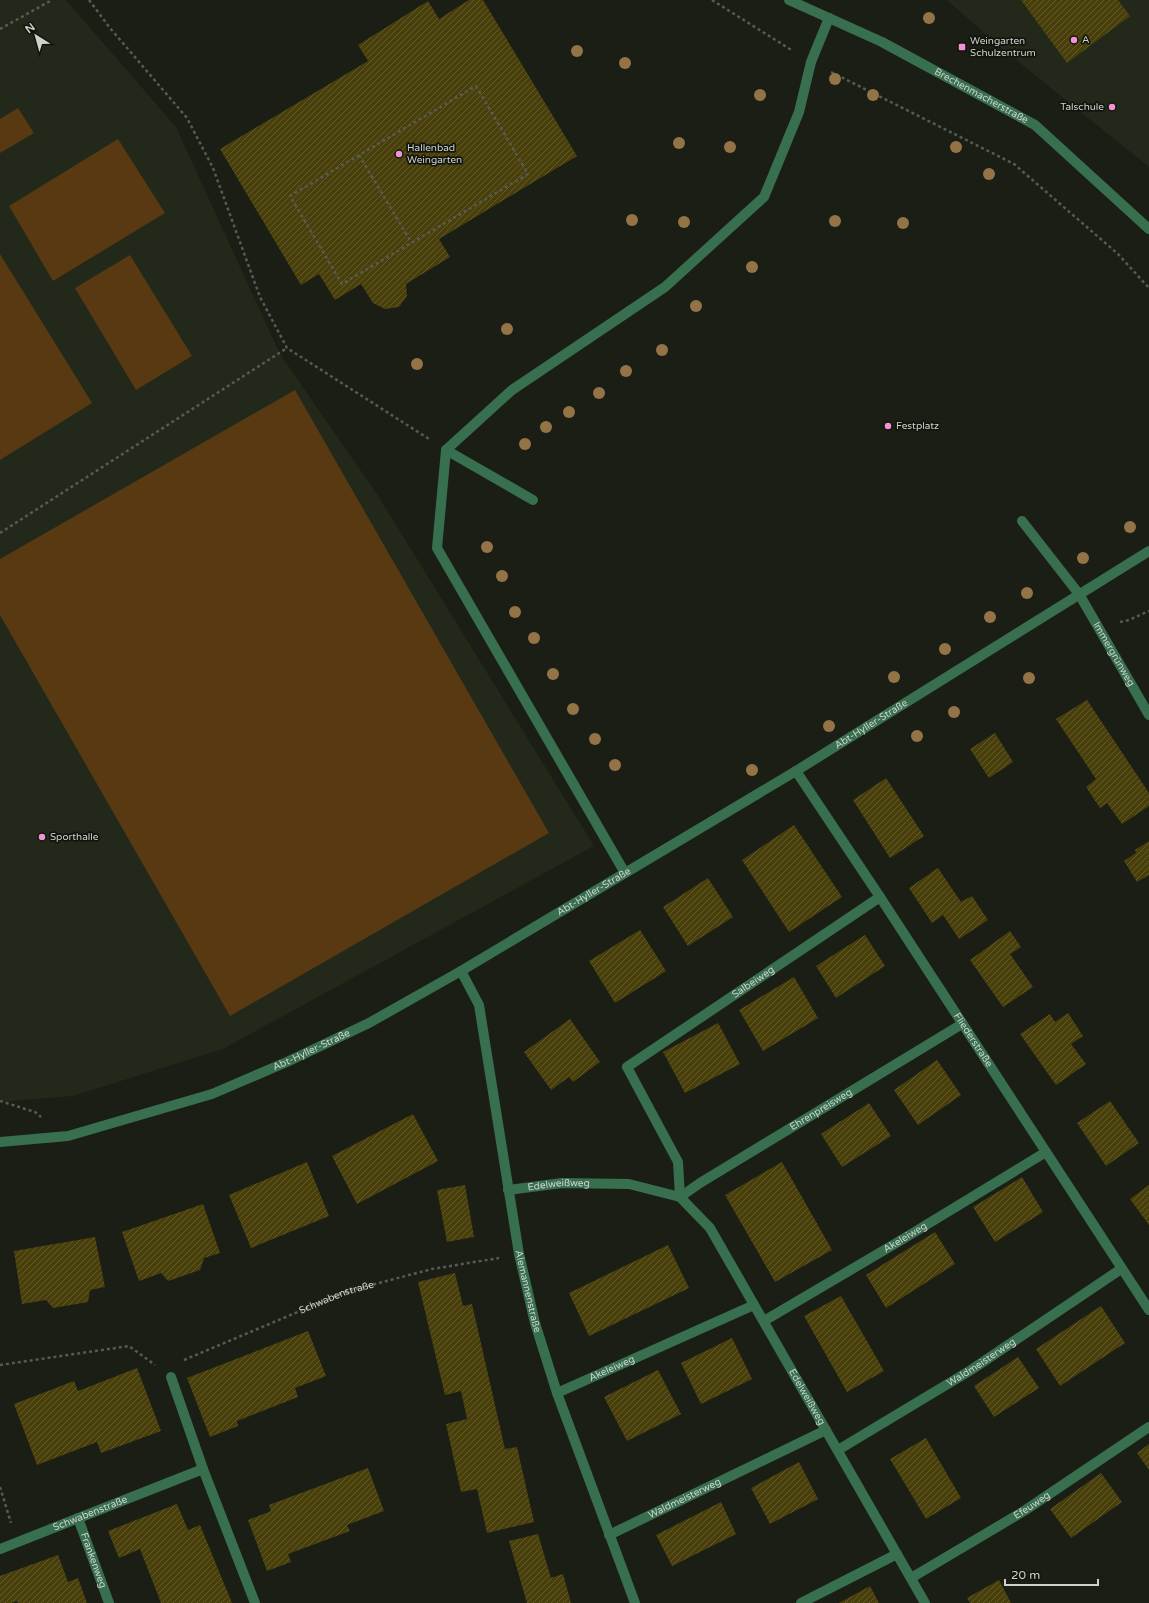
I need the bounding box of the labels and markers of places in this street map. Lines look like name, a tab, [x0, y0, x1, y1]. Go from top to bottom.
place label: A	[1082, 34, 1089, 46]
place label: Weingarten Schulzentrum	[970, 35, 1036, 59]
marker: A	[1069, 35, 1079, 45]
marker: Weingarten Schulzentrum	[957, 42, 967, 52]
place label: Talschule	[1060, 101, 1104, 113]
marker: Talschule	[1107, 102, 1117, 112]
place label: Hallenbad Weingarten	[407, 142, 462, 166]
marker: Hallenbad Weingarten	[394, 149, 404, 159]
place label: Festplatz	[896, 420, 939, 432]
marker: Festplatz	[883, 421, 893, 431]
place label: Sporthalle	[50, 831, 99, 843]
marker: Sporthalle	[37, 832, 47, 842]

